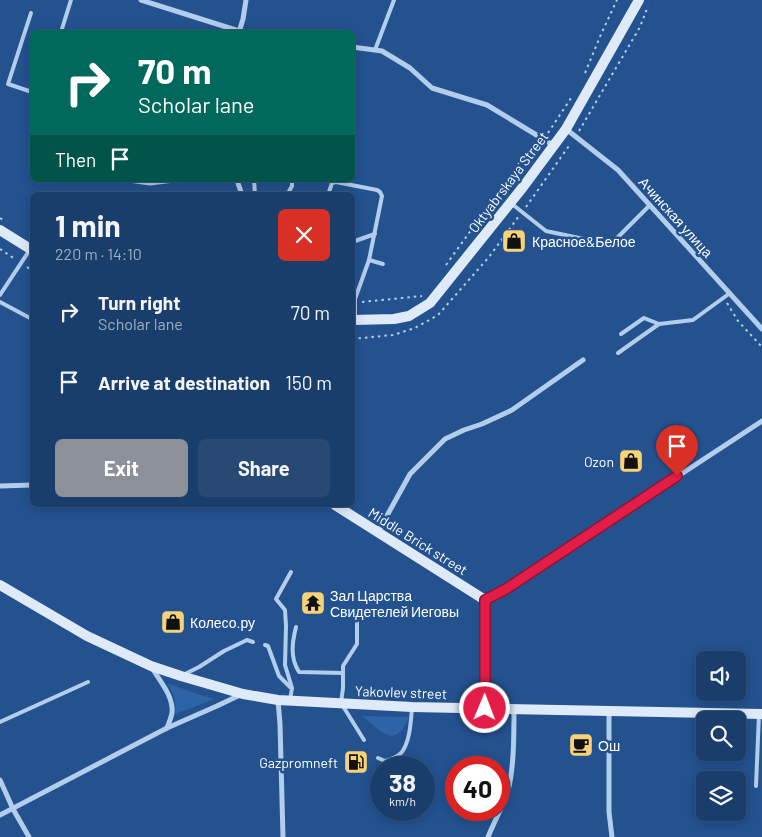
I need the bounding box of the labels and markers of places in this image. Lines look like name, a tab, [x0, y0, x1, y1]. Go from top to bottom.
shop icon: Красное&Белое	[501, 228, 527, 254]
place label: Красное&Белое	[532, 233, 636, 250]
pin	[656, 425, 698, 476]
shop icon: Ozon	[618, 448, 644, 474]
place label: Ozon	[584, 453, 614, 470]
place label: Зал Царства Свидетелей Иеговы	[330, 587, 459, 620]
temple icon: Зал Царства Свидетелей Иеговы	[300, 590, 326, 616]
shop icon: Колесо.ру	[160, 609, 186, 635]
place label: Колесо.ру	[190, 614, 255, 631]
cafe icon: Ош	[568, 732, 594, 758]
place label: Ош	[598, 737, 620, 754]
fuel station icon: Gazpromneft	[343, 749, 369, 775]
place label: Gazpromneft	[259, 754, 338, 771]

